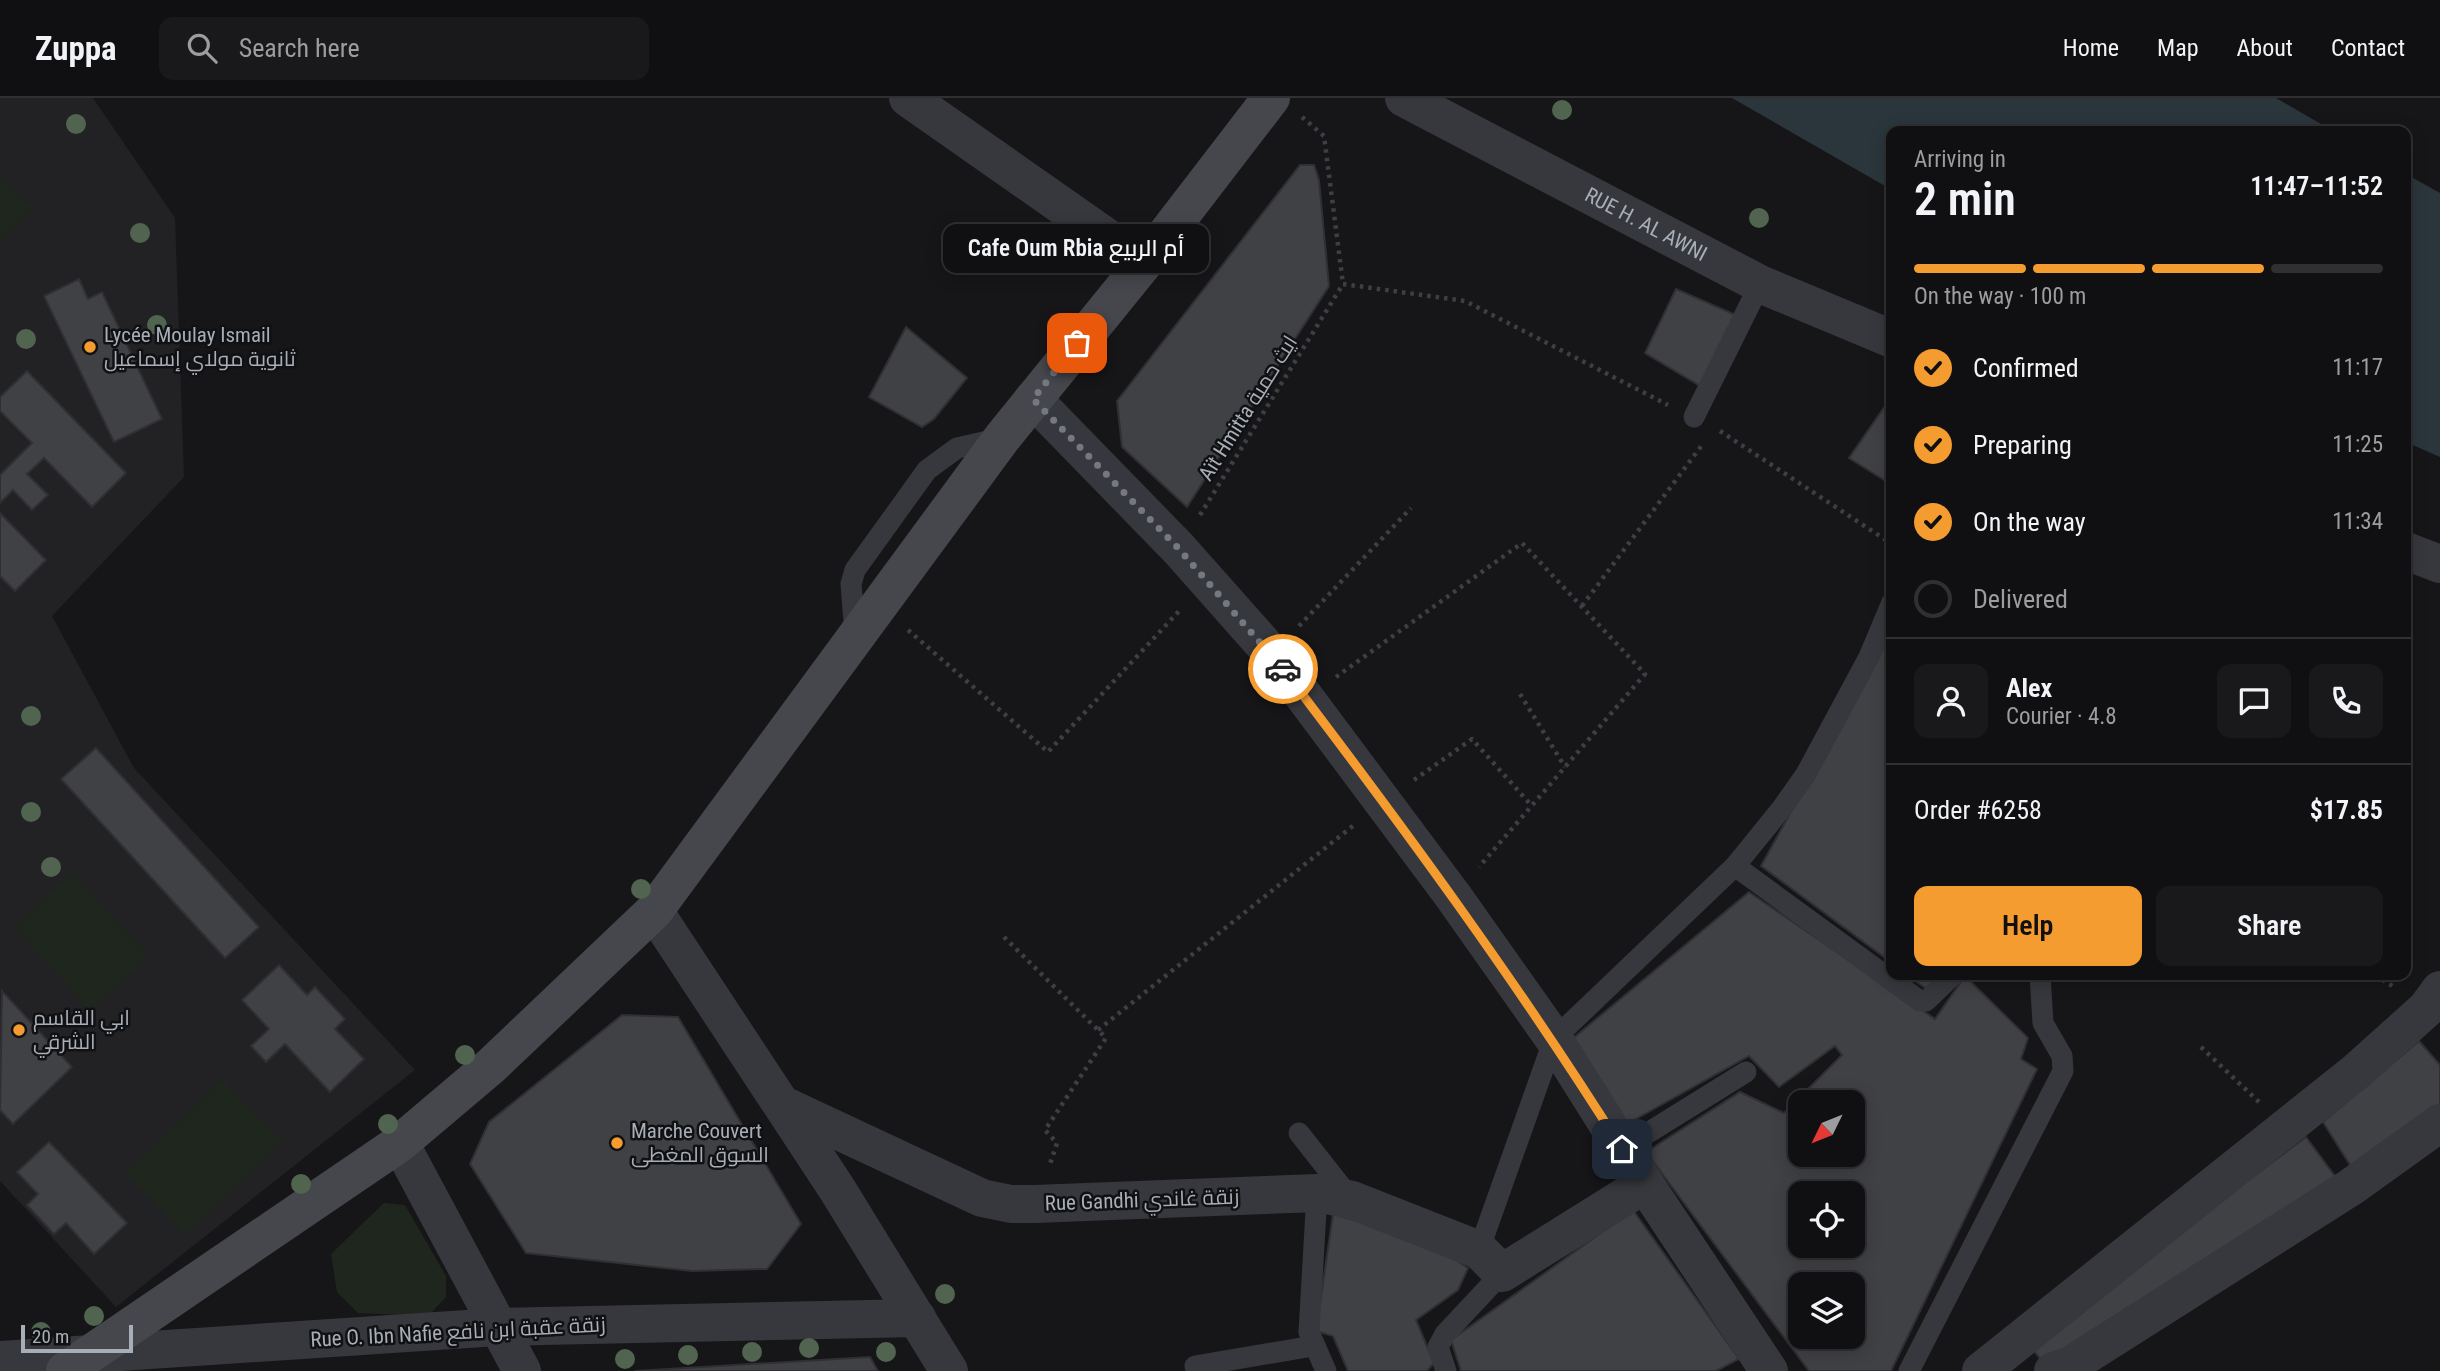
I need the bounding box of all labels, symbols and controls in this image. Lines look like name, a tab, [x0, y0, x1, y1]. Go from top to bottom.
search box	[159, 17, 649, 80]
text: Zuppa	[35, 29, 117, 68]
icon: search	[183, 29, 221, 67]
text: Search here	[239, 33, 360, 63]
text: Home	[2063, 34, 2119, 62]
text: Map	[2157, 34, 2199, 62]
text: About	[2237, 34, 2293, 62]
text: Contact	[2331, 34, 2405, 62]
text: Arriving in	[1914, 146, 2006, 173]
text: 11:47–11:52	[2250, 171, 2383, 201]
text: 2 min	[1914, 172, 2016, 226]
street label: RUE H. AL AWNI	[1581, 183, 1711, 266]
callout: Cafe Oum Rbia أم الربيع	[944, 224, 1210, 273]
text: Cafe Oum Rbia أم الربيع	[968, 235, 1184, 262]
text: On the way · 100 m	[1914, 283, 2086, 310]
pin	[1047, 313, 1107, 373]
place label: Lycée Moulay Ismail ثانوية مولاي إسماعيل	[104, 323, 296, 375]
icon: bag	[1058, 324, 1096, 362]
street label: Aït Hmitta ايث حمية	[1194, 331, 1302, 485]
marker: Lycée Moulay Ismail ثانوية مولاي إسماعيل	[82, 339, 98, 355]
icon: check	[1914, 349, 1952, 387]
text: Confirmed	[1973, 353, 2079, 383]
text: 11:17	[2332, 354, 2383, 381]
icon: check	[1914, 426, 1952, 464]
text: Preparing	[1973, 430, 2072, 460]
text: 11:25	[2332, 431, 2383, 458]
icon: check	[1914, 503, 1952, 541]
text: On the way	[1973, 507, 2086, 537]
text: 11:34	[2332, 508, 2383, 535]
text: Delivered	[1973, 584, 2068, 614]
courier	[1248, 634, 1318, 704]
icon: car	[1264, 650, 1302, 688]
button: person	[1914, 664, 1988, 738]
button: chat	[2217, 664, 2291, 738]
button: phone	[2309, 664, 2383, 738]
text: Alex	[2006, 673, 2052, 703]
text: Courier · 4.8	[2006, 703, 2117, 730]
text: Order #6258	[1914, 795, 2042, 825]
text: $17.85	[2310, 795, 2383, 825]
button: Help	[1914, 886, 2142, 966]
button: Share	[2156, 886, 2383, 966]
place label: ابي القاسم الشرقي	[33, 1006, 130, 1058]
marker: ابي القاسم الشرقي	[11, 1022, 27, 1038]
north arrow	[1788, 1090, 1866, 1167]
map controls	[1788, 1090, 1865, 1349]
place label: Marche Couvert السوق المغطى	[631, 1119, 769, 1168]
pin	[1592, 1119, 1652, 1179]
icon: home	[1603, 1130, 1641, 1168]
marker: Marche Couvert السوق المغطى	[609, 1135, 625, 1151]
button: locate	[1788, 1181, 1865, 1258]
street label: Rue Gandhi زنقة غاندي	[1044, 1185, 1240, 1219]
button: layers	[1788, 1272, 1865, 1349]
street label: Rue O. Ibn Nafie زنقة عقبة ابن نافع	[310, 1312, 606, 1354]
scale bar	[21, 1322, 133, 1354]
text: 20 m	[32, 1325, 69, 1348]

